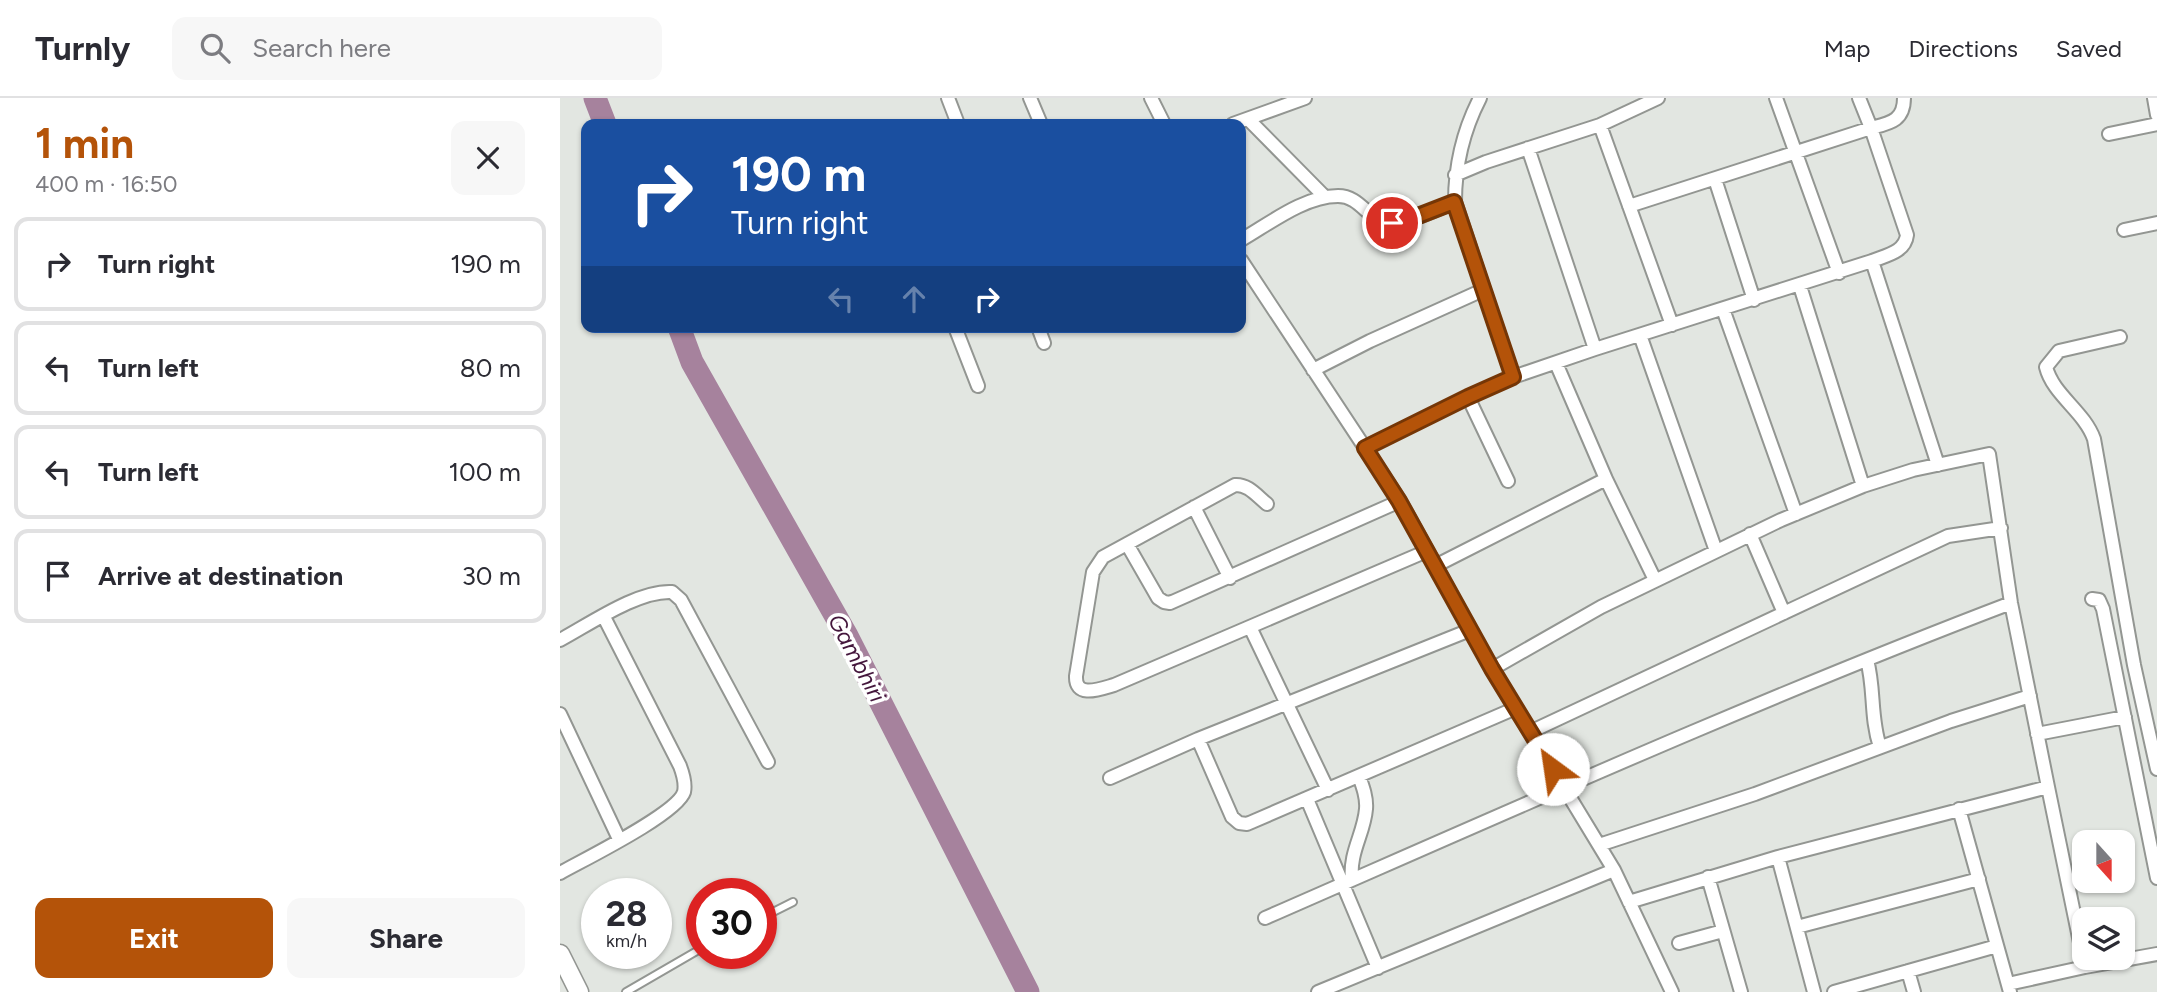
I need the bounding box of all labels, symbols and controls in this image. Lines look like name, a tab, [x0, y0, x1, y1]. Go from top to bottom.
search box	[172, 17, 662, 80]
text: Turnly	[35, 29, 130, 68]
icon: search	[196, 29, 234, 67]
text: Search here	[252, 32, 391, 64]
text: Map	[1824, 34, 1870, 63]
text: Directions	[1908, 34, 2018, 63]
text: Saved	[2056, 34, 2122, 63]
text: 1 min	[35, 118, 134, 169]
button: close	[451, 121, 525, 195]
text: 190 m	[731, 144, 866, 203]
icon: right	[616, 147, 707, 238]
text: 400 m · 16:50	[35, 170, 178, 198]
pin	[1362, 193, 1422, 253]
text: Turn right	[731, 204, 869, 242]
icon: arrive	[1373, 204, 1411, 242]
icon: right	[39, 245, 77, 283]
text: Turn right	[98, 248, 215, 280]
text: 190 m	[450, 248, 521, 280]
icon: left	[822, 280, 860, 318]
icon: ahead	[895, 280, 933, 318]
icon: right	[968, 280, 1006, 318]
icon: left	[39, 349, 77, 387]
text: Turn left	[98, 352, 199, 384]
text: 80 m	[460, 352, 521, 384]
icon: left	[39, 453, 77, 491]
text: Turn left	[98, 456, 199, 488]
text: 100 m	[448, 456, 521, 488]
icon: arrive	[39, 557, 77, 595]
text: Arrive at destination	[98, 560, 343, 592]
text: 30 m	[462, 560, 521, 592]
water label: Gambhiri	[822, 609, 892, 707]
position arrow	[1516, 732, 1590, 806]
north arrow	[2072, 830, 2135, 892]
map controls	[2072, 830, 2135, 970]
speed limit sign: 30	[686, 878, 777, 969]
text: 28	[606, 893, 647, 935]
button: Exit	[35, 898, 273, 978]
button: Share	[287, 898, 525, 978]
button: layers	[2072, 907, 2135, 970]
text: km/h	[606, 930, 647, 952]

